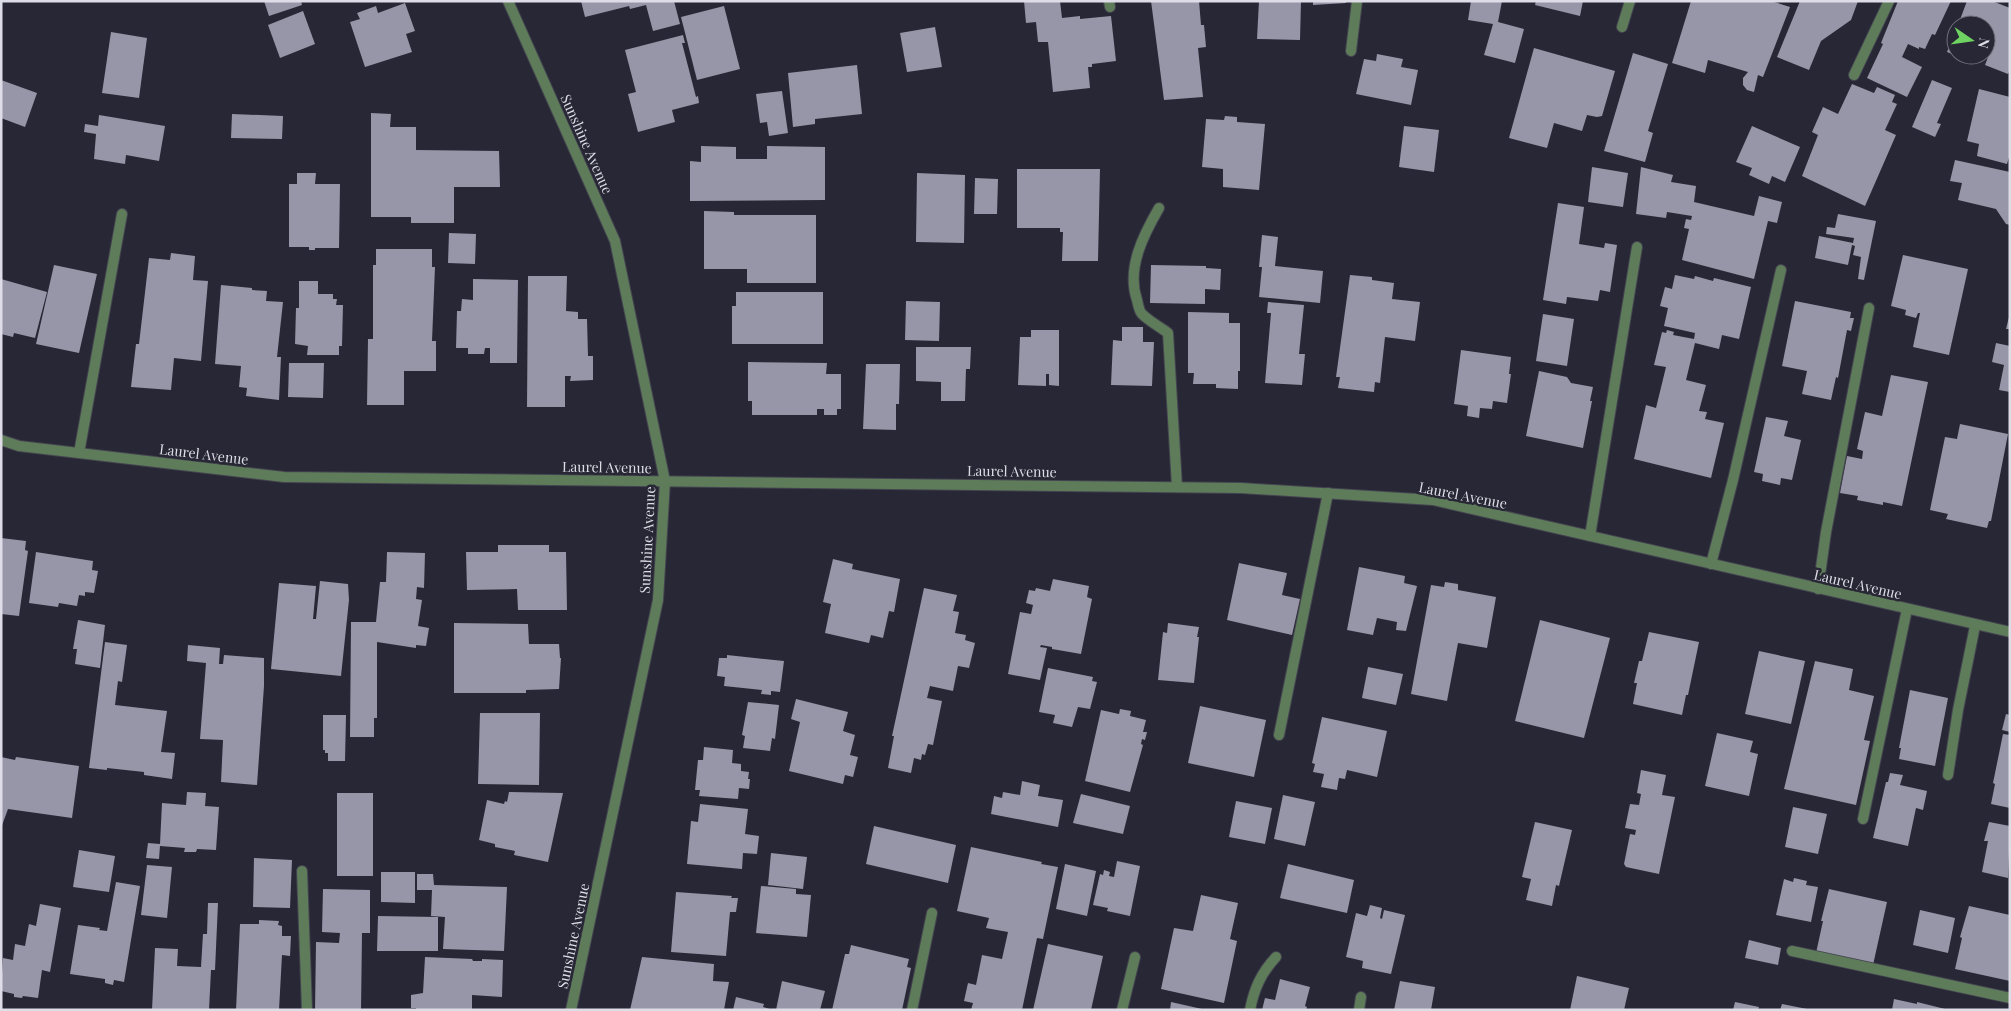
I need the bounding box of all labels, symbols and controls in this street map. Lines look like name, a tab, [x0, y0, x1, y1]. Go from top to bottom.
north arrow	[1946, 15, 1996, 65]
text: N	[1974, 36, 1995, 50]
street label: Sunshine Avenue	[557, 91, 617, 197]
street label: Laurel Avenue	[158, 439, 250, 469]
street label: Laurel Avenue	[562, 457, 652, 477]
street label: Laurel Avenue	[967, 461, 1057, 481]
street label: Laurel Avenue	[1417, 477, 1509, 513]
street label: Sunshine Avenue	[635, 486, 659, 594]
street label: Laurel Avenue	[1812, 565, 1904, 603]
street label: Sunshine Avenue	[553, 882, 593, 990]

